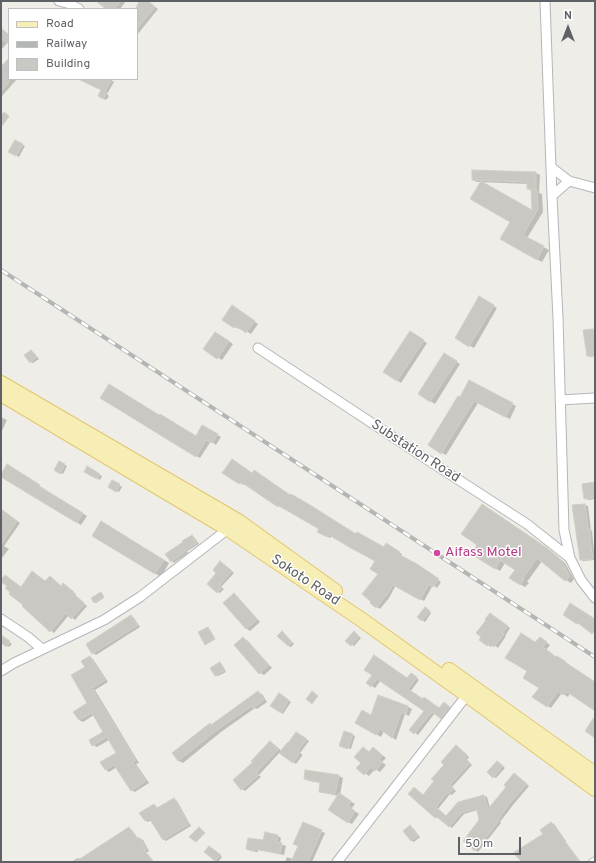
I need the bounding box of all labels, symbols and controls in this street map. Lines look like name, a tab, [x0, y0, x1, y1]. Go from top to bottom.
legend	[8, 8, 138, 80]
north arrow	[548, 8, 588, 48]
text: N	[564, 9, 572, 23]
text: Road	[46, 16, 74, 32]
text: Railway	[46, 36, 87, 52]
text: Building	[46, 56, 90, 72]
street label: Substation Road	[367, 417, 463, 487]
place label: Aifass Motel	[445, 545, 522, 561]
marker: Aifass Motel	[432, 548, 442, 558]
street label: Sokoto Road	[267, 552, 343, 610]
scale bar	[460, 829, 523, 855]
text: 50 m	[465, 836, 493, 852]

